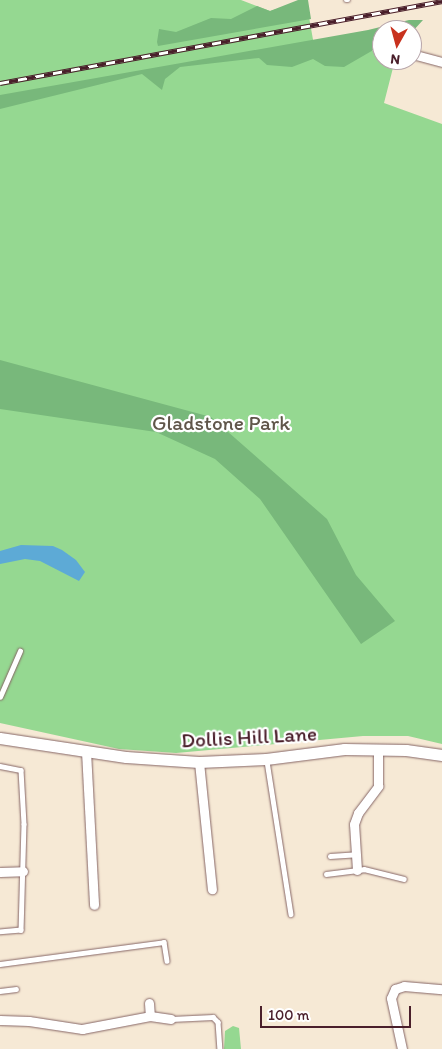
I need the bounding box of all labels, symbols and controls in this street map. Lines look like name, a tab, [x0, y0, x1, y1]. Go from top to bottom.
north arrow	[372, 20, 422, 70]
text: N	[390, 50, 401, 68]
park label: Gladstone Park	[152, 410, 290, 436]
street label: Dollis Hill Lane	[180, 721, 318, 753]
scale bar	[262, 996, 413, 1028]
text: 100 m	[268, 1006, 309, 1024]

